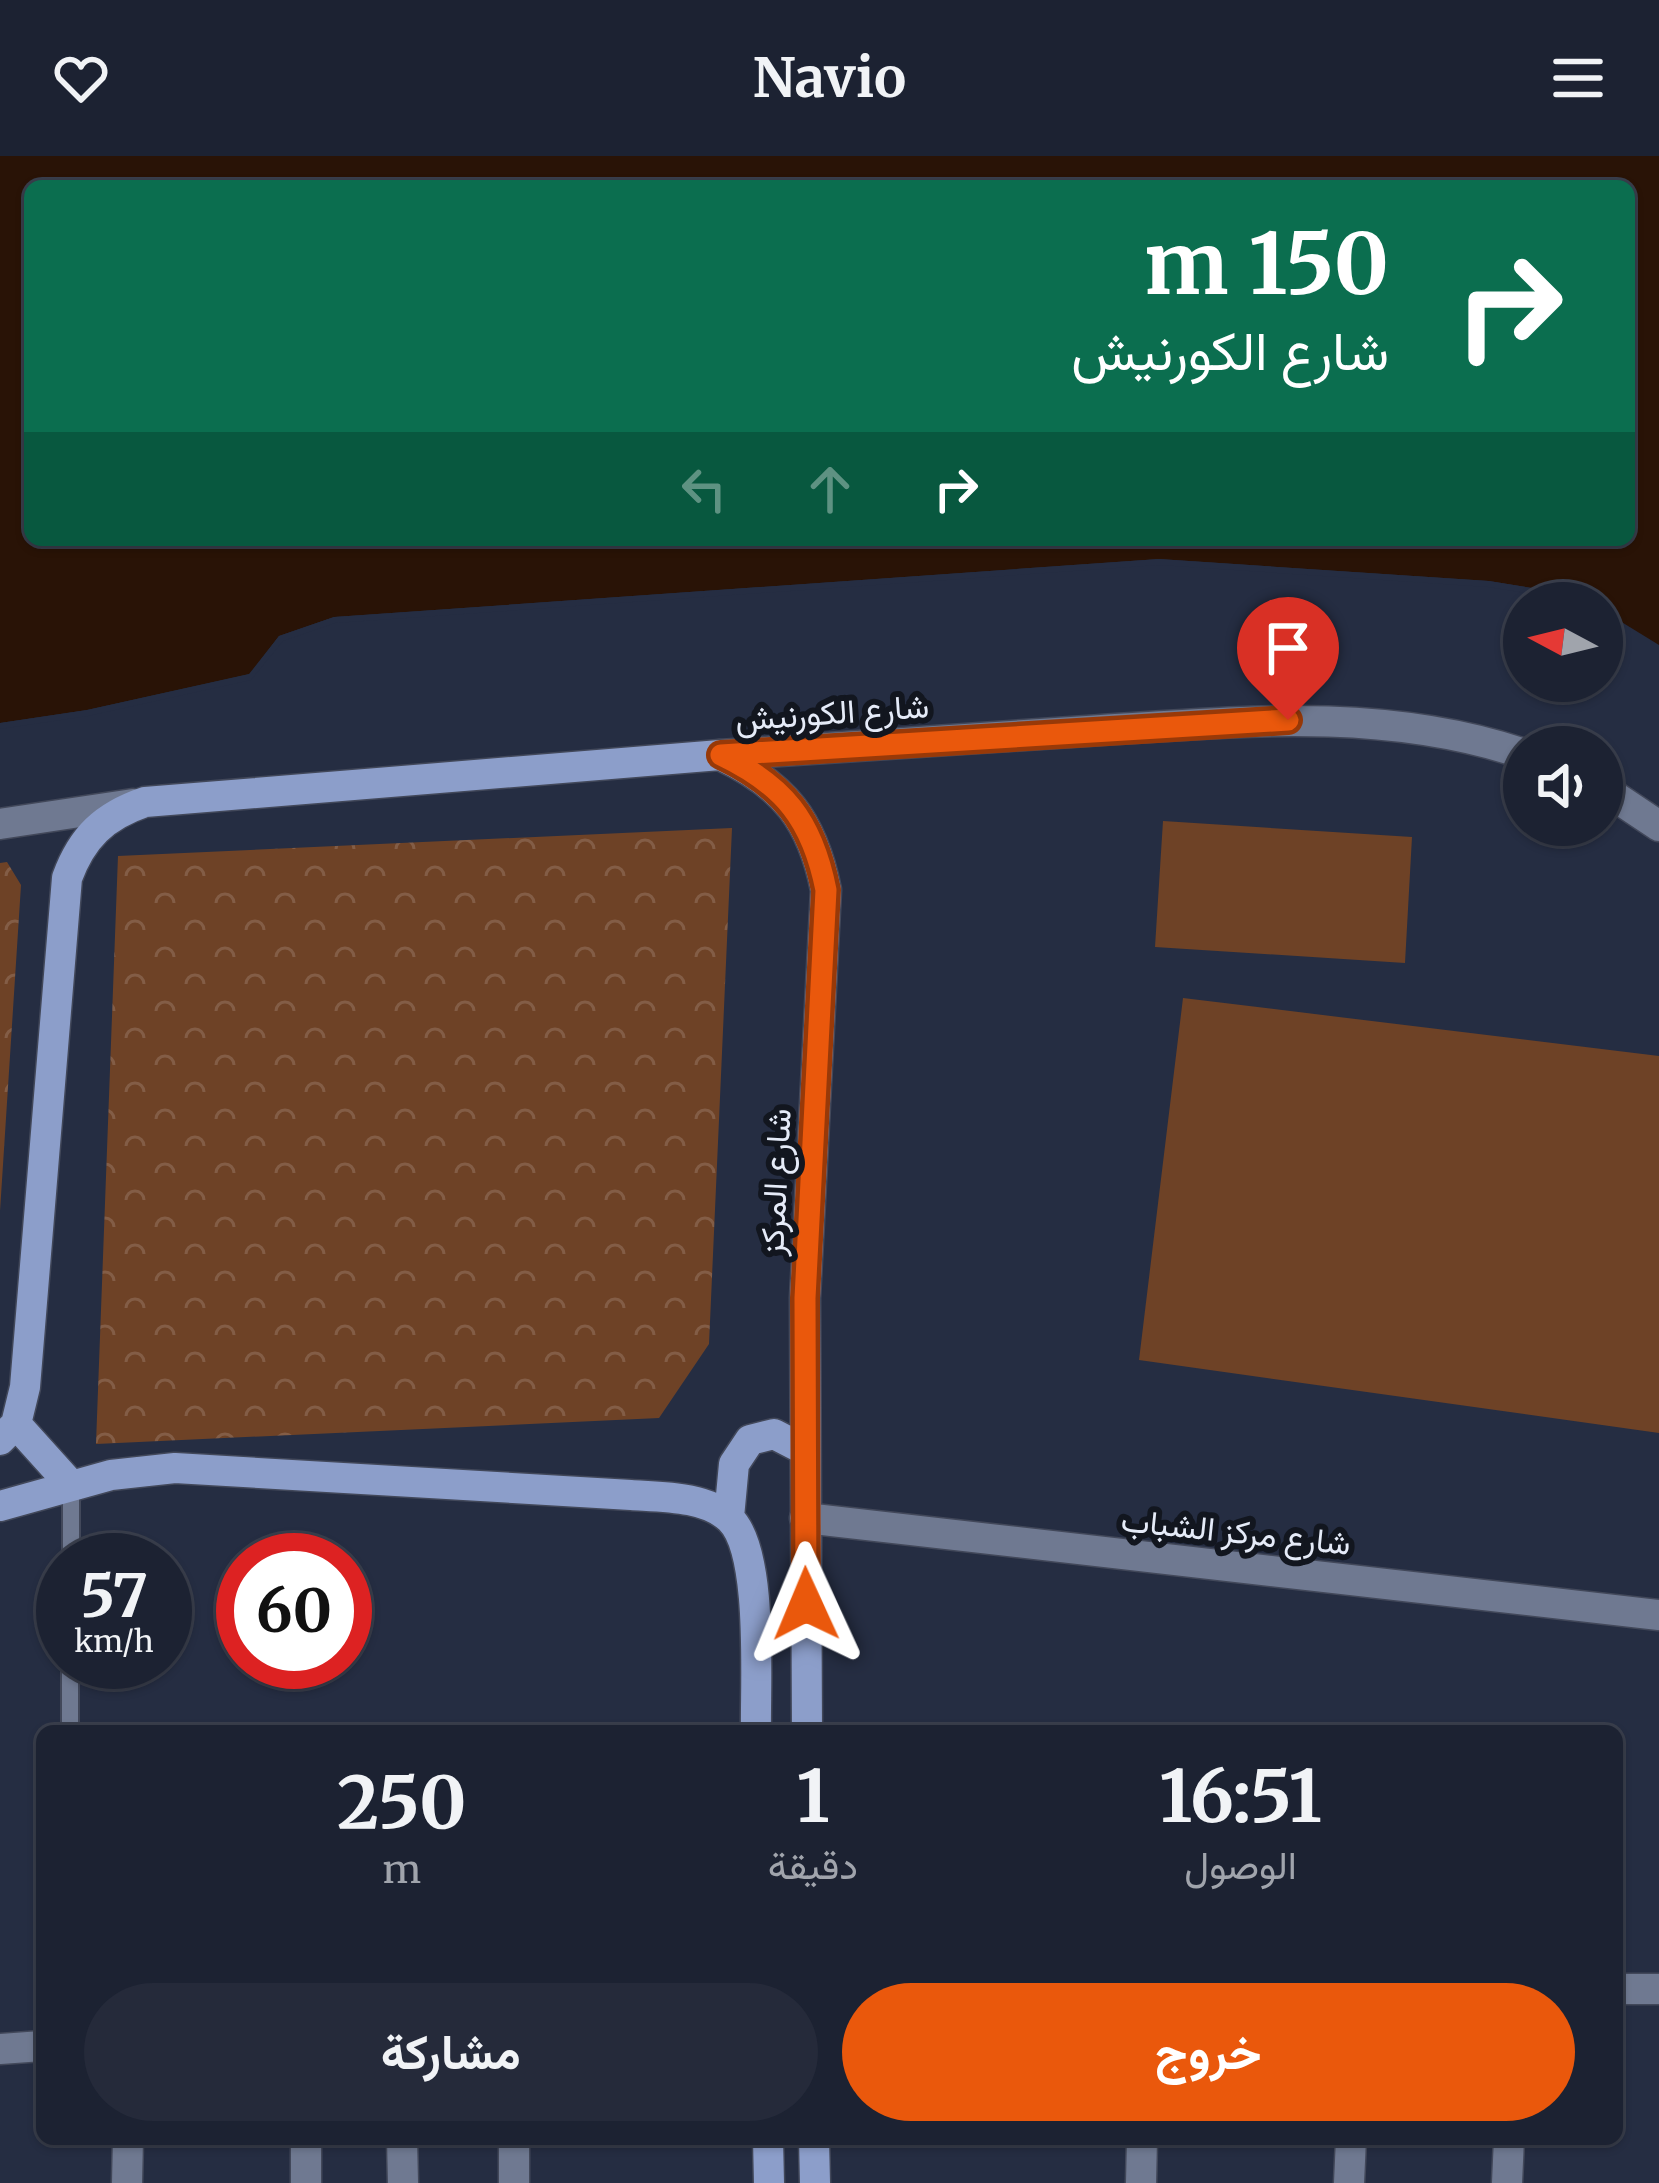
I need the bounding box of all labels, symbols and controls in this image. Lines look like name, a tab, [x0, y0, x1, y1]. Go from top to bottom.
text: Navio	[753, 44, 906, 112]
icon: heart	[48, 45, 114, 111]
icon: menu	[1545, 45, 1611, 111]
text: 150 m	[1144, 211, 1389, 317]
icon: right	[1431, 228, 1587, 384]
text: شارع الكورنيش	[1071, 317, 1389, 385]
icon: left	[671, 456, 737, 522]
icon: ahead	[797, 456, 863, 522]
icon: right	[923, 456, 989, 522]
north arrow	[1503, 582, 1623, 702]
map controls	[1503, 582, 1623, 846]
pin	[1237, 597, 1339, 720]
icon: arrive	[1255, 615, 1321, 681]
street label: شارع الكورنيش	[734, 685, 930, 742]
button: sound	[1503, 726, 1623, 846]
street label: شارع المركز	[751, 1107, 802, 1258]
street label: شارع مركز الشباب	[1119, 1499, 1353, 1566]
speed limit sign: 60	[216, 1533, 372, 1689]
position arrow	[743, 1541, 869, 1667]
text: 57	[80, 1558, 148, 1633]
text: km/h	[74, 1622, 154, 1660]
text: 1	[796, 1751, 830, 1842]
text: 16:51	[1159, 1751, 1322, 1842]
text: 250	[337, 1757, 467, 1848]
text: دقيقة	[768, 1841, 858, 1890]
text: الوصول	[1184, 1841, 1297, 1890]
text: m	[382, 1845, 421, 1894]
button: مشاركة	[84, 1983, 818, 2121]
button: خروج	[842, 1983, 1575, 2121]

